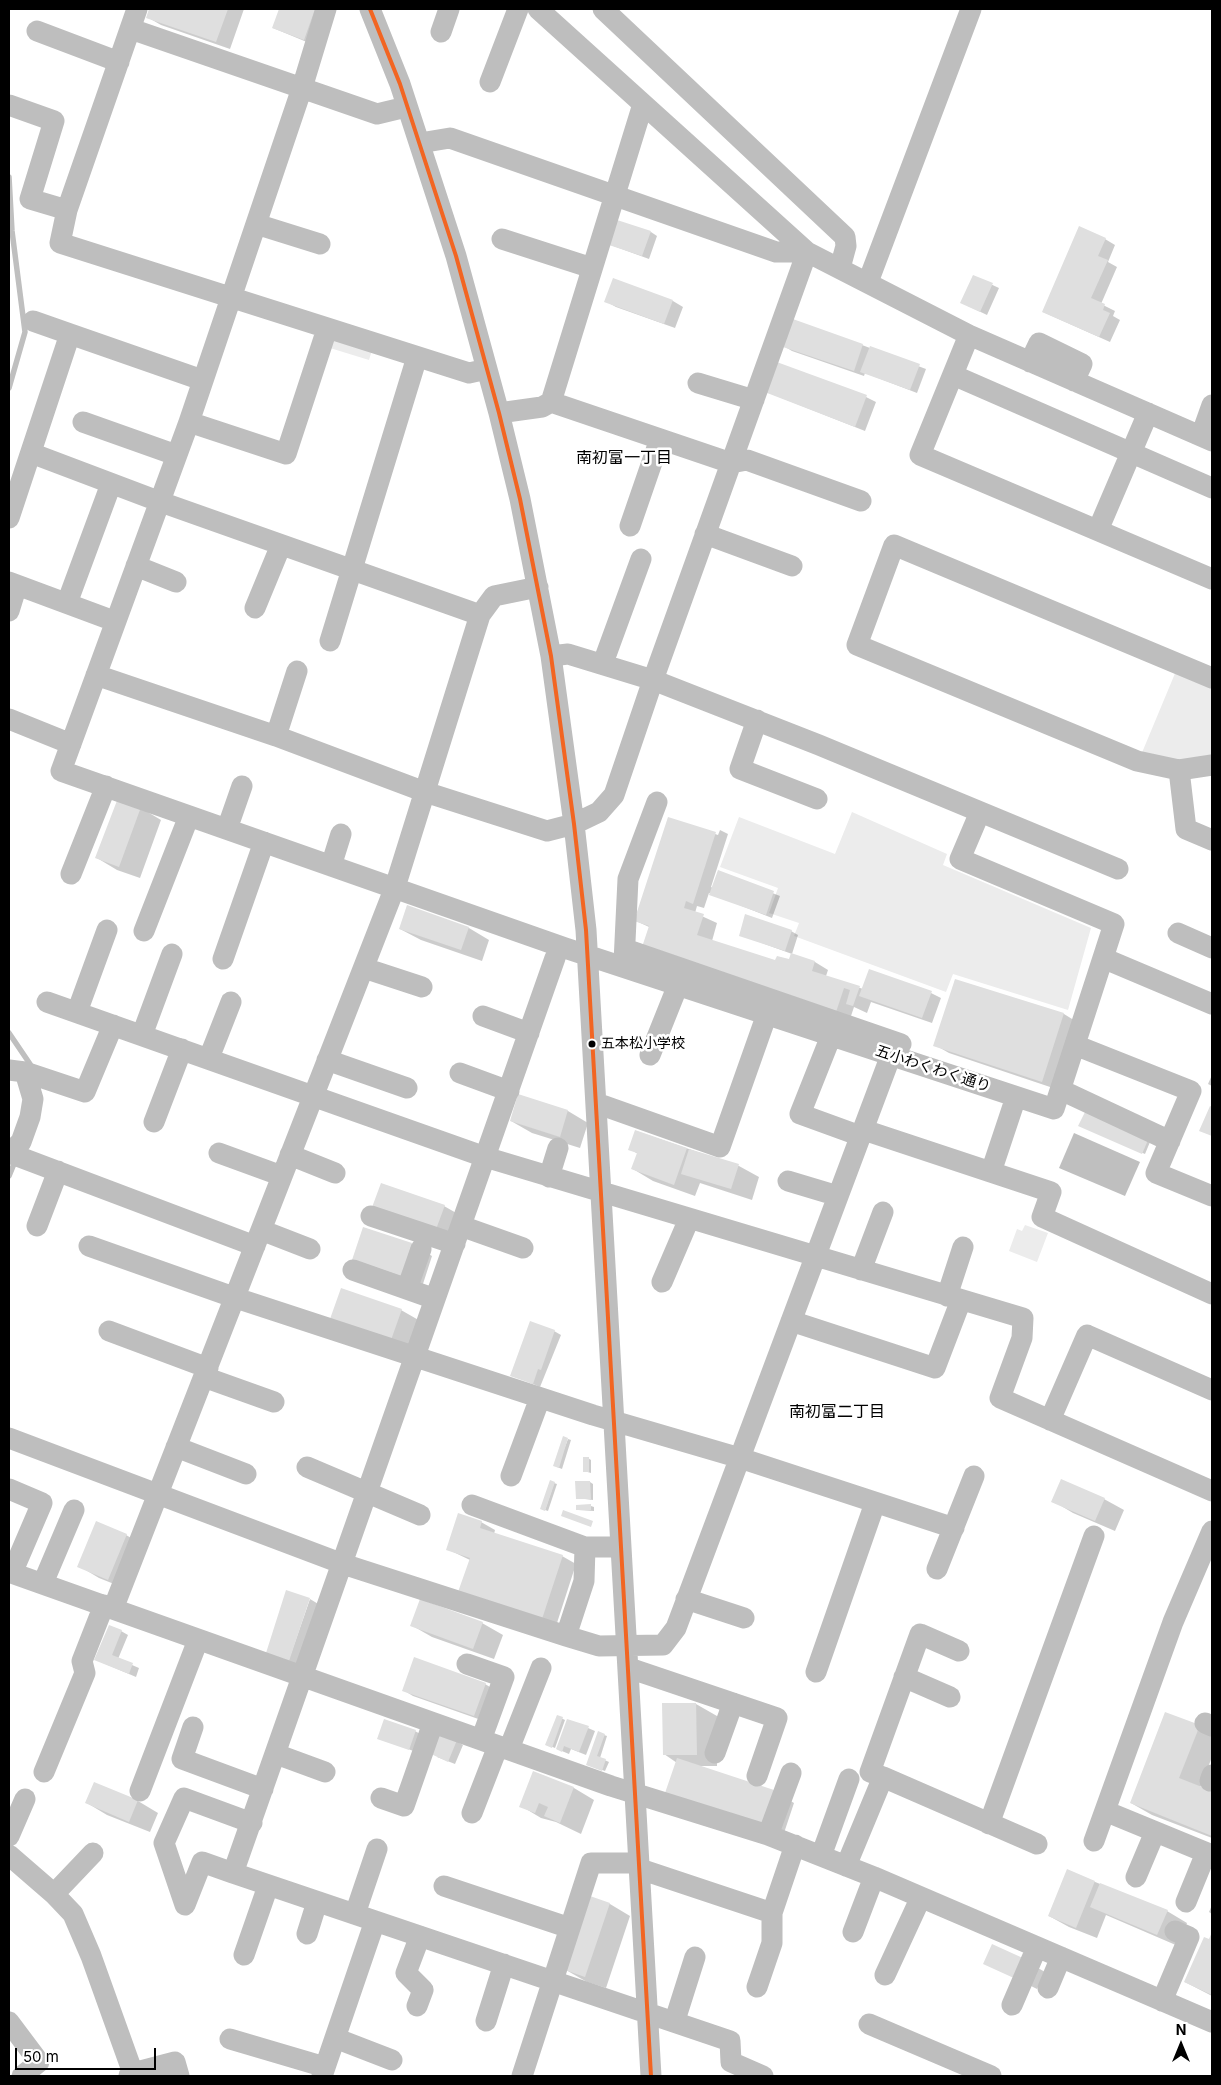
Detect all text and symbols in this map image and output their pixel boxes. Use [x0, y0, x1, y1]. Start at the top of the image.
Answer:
district label: 南初富一丁目 [576, 448, 672, 468]
place label: 五本松小学校 [601, 1036, 685, 1052]
marker: 五本松小学校 [587, 1039, 597, 1049]
street label: 五小わくわく通り [873, 1042, 993, 1096]
district label: 南初富二丁目 [789, 1402, 885, 1422]
north arrow [1156, 2020, 1206, 2070]
text: N [1176, 2021, 1186, 2038]
scale bar [18, 2038, 159, 2070]
text: 50 m [23, 2047, 59, 2066]

